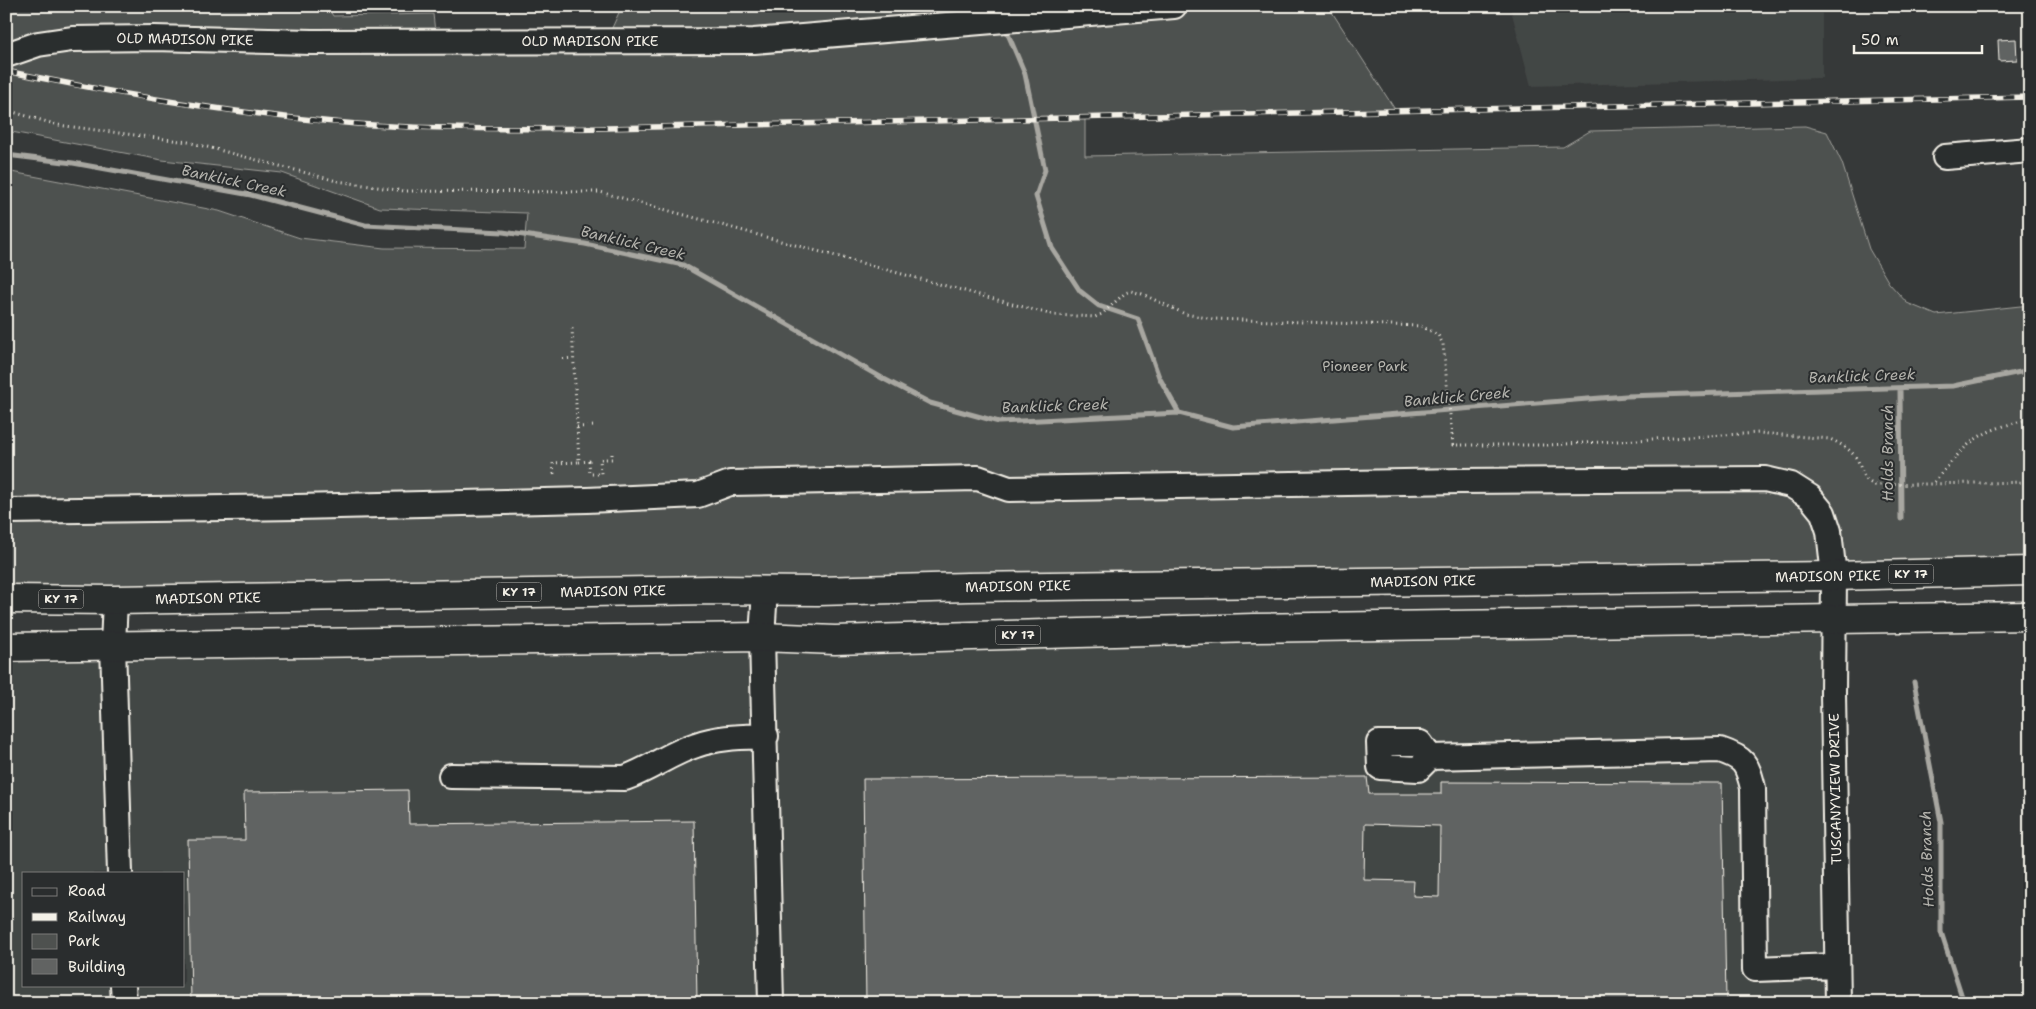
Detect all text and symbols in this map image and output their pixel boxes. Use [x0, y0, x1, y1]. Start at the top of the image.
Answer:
scale bar [1854, 22, 1981, 54]
street label: OLD MADISON PIKE [116, 29, 254, 49]
text: 50 m [1861, 30, 1899, 50]
street label: OLD MADISON PIKE [521, 32, 659, 50]
water label: Banklick Creek [180, 160, 289, 202]
water label: Banklick Creek [579, 221, 688, 265]
park label: Pioneer Park [1322, 357, 1408, 375]
water label: Banklick Creek [1808, 364, 1916, 388]
water label: Banklick Creek [1403, 382, 1511, 412]
water label: Banklick Creek [1001, 394, 1109, 418]
water label: Holds Branch [1878, 405, 1898, 501]
road number: KY 17 [1888, 564, 1934, 584]
street label: MADISON PIKE [1775, 566, 1881, 586]
street label: MADISON PIKE [1370, 571, 1476, 591]
street label: MADISON PIKE [965, 576, 1071, 596]
street label: MADISON PIKE [560, 581, 666, 601]
road number: KY 17 [496, 582, 542, 602]
street label: MADISON PIKE [155, 588, 261, 608]
road number: KY 17 [38, 590, 84, 608]
road number: KY 17 [996, 626, 1040, 644]
street label: TUSCANYVIEW DRIVE [1825, 713, 1845, 865]
water label: Holds Branch [1915, 810, 1939, 908]
legend [22, 872, 185, 986]
text: Road [68, 881, 106, 901]
text: Railway [68, 907, 126, 927]
text: Park [68, 931, 100, 951]
text: Building [68, 957, 125, 977]

